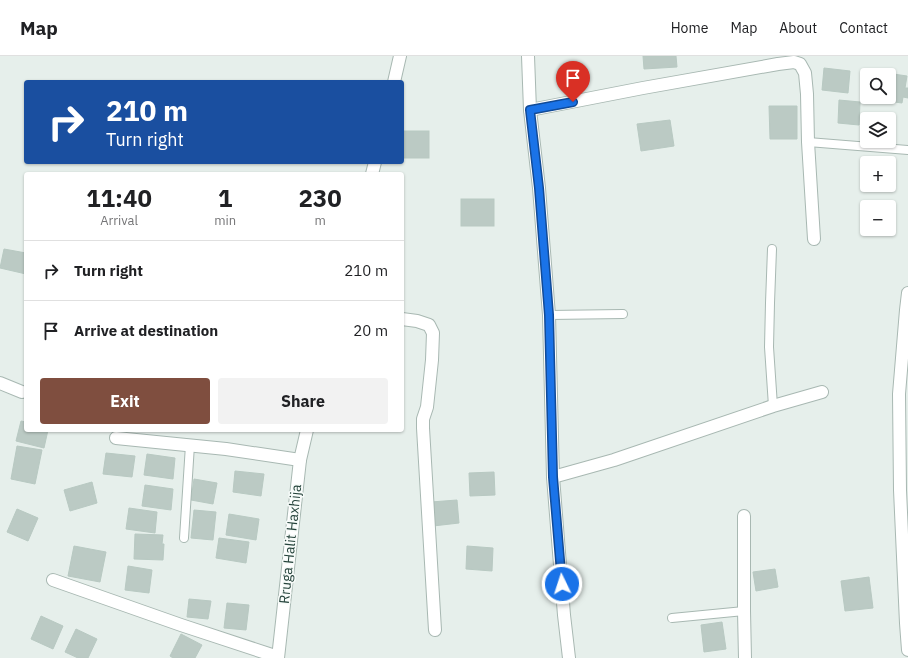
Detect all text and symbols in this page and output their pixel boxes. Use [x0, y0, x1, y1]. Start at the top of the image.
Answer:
text: Map [20, 16, 58, 40]
text: Home [671, 19, 708, 37]
text: Map [730, 19, 757, 37]
text: About [779, 19, 817, 37]
text: Contact [839, 19, 888, 37]
pin [556, 61, 590, 102]
icon: arrive [562, 67, 584, 89]
map controls [860, 68, 896, 236]
button: search [860, 68, 896, 104]
text: 210 m [106, 92, 188, 129]
icon: right [40, 96, 92, 148]
button: layers [860, 112, 896, 148]
text: Turn right [106, 128, 184, 151]
button: + [860, 156, 896, 192]
text: 11:40 [86, 182, 152, 214]
text: 1 [218, 182, 232, 214]
text: 230 [298, 182, 342, 214]
button: − [860, 200, 896, 236]
text: Arrival [100, 212, 138, 229]
text: min [214, 212, 236, 229]
text: m [314, 212, 326, 229]
icon: right [40, 260, 62, 282]
text: Turn right [74, 261, 143, 280]
text: 210 m [344, 261, 388, 280]
icon: arrive [40, 320, 62, 342]
text: Arrive at destination [74, 321, 218, 340]
text: 20 m [353, 321, 388, 340]
button: Exit [40, 378, 210, 424]
button: Share [218, 378, 388, 424]
street label: Rruga Halit Haxhija [275, 483, 305, 605]
position arrow [541, 563, 583, 605]

